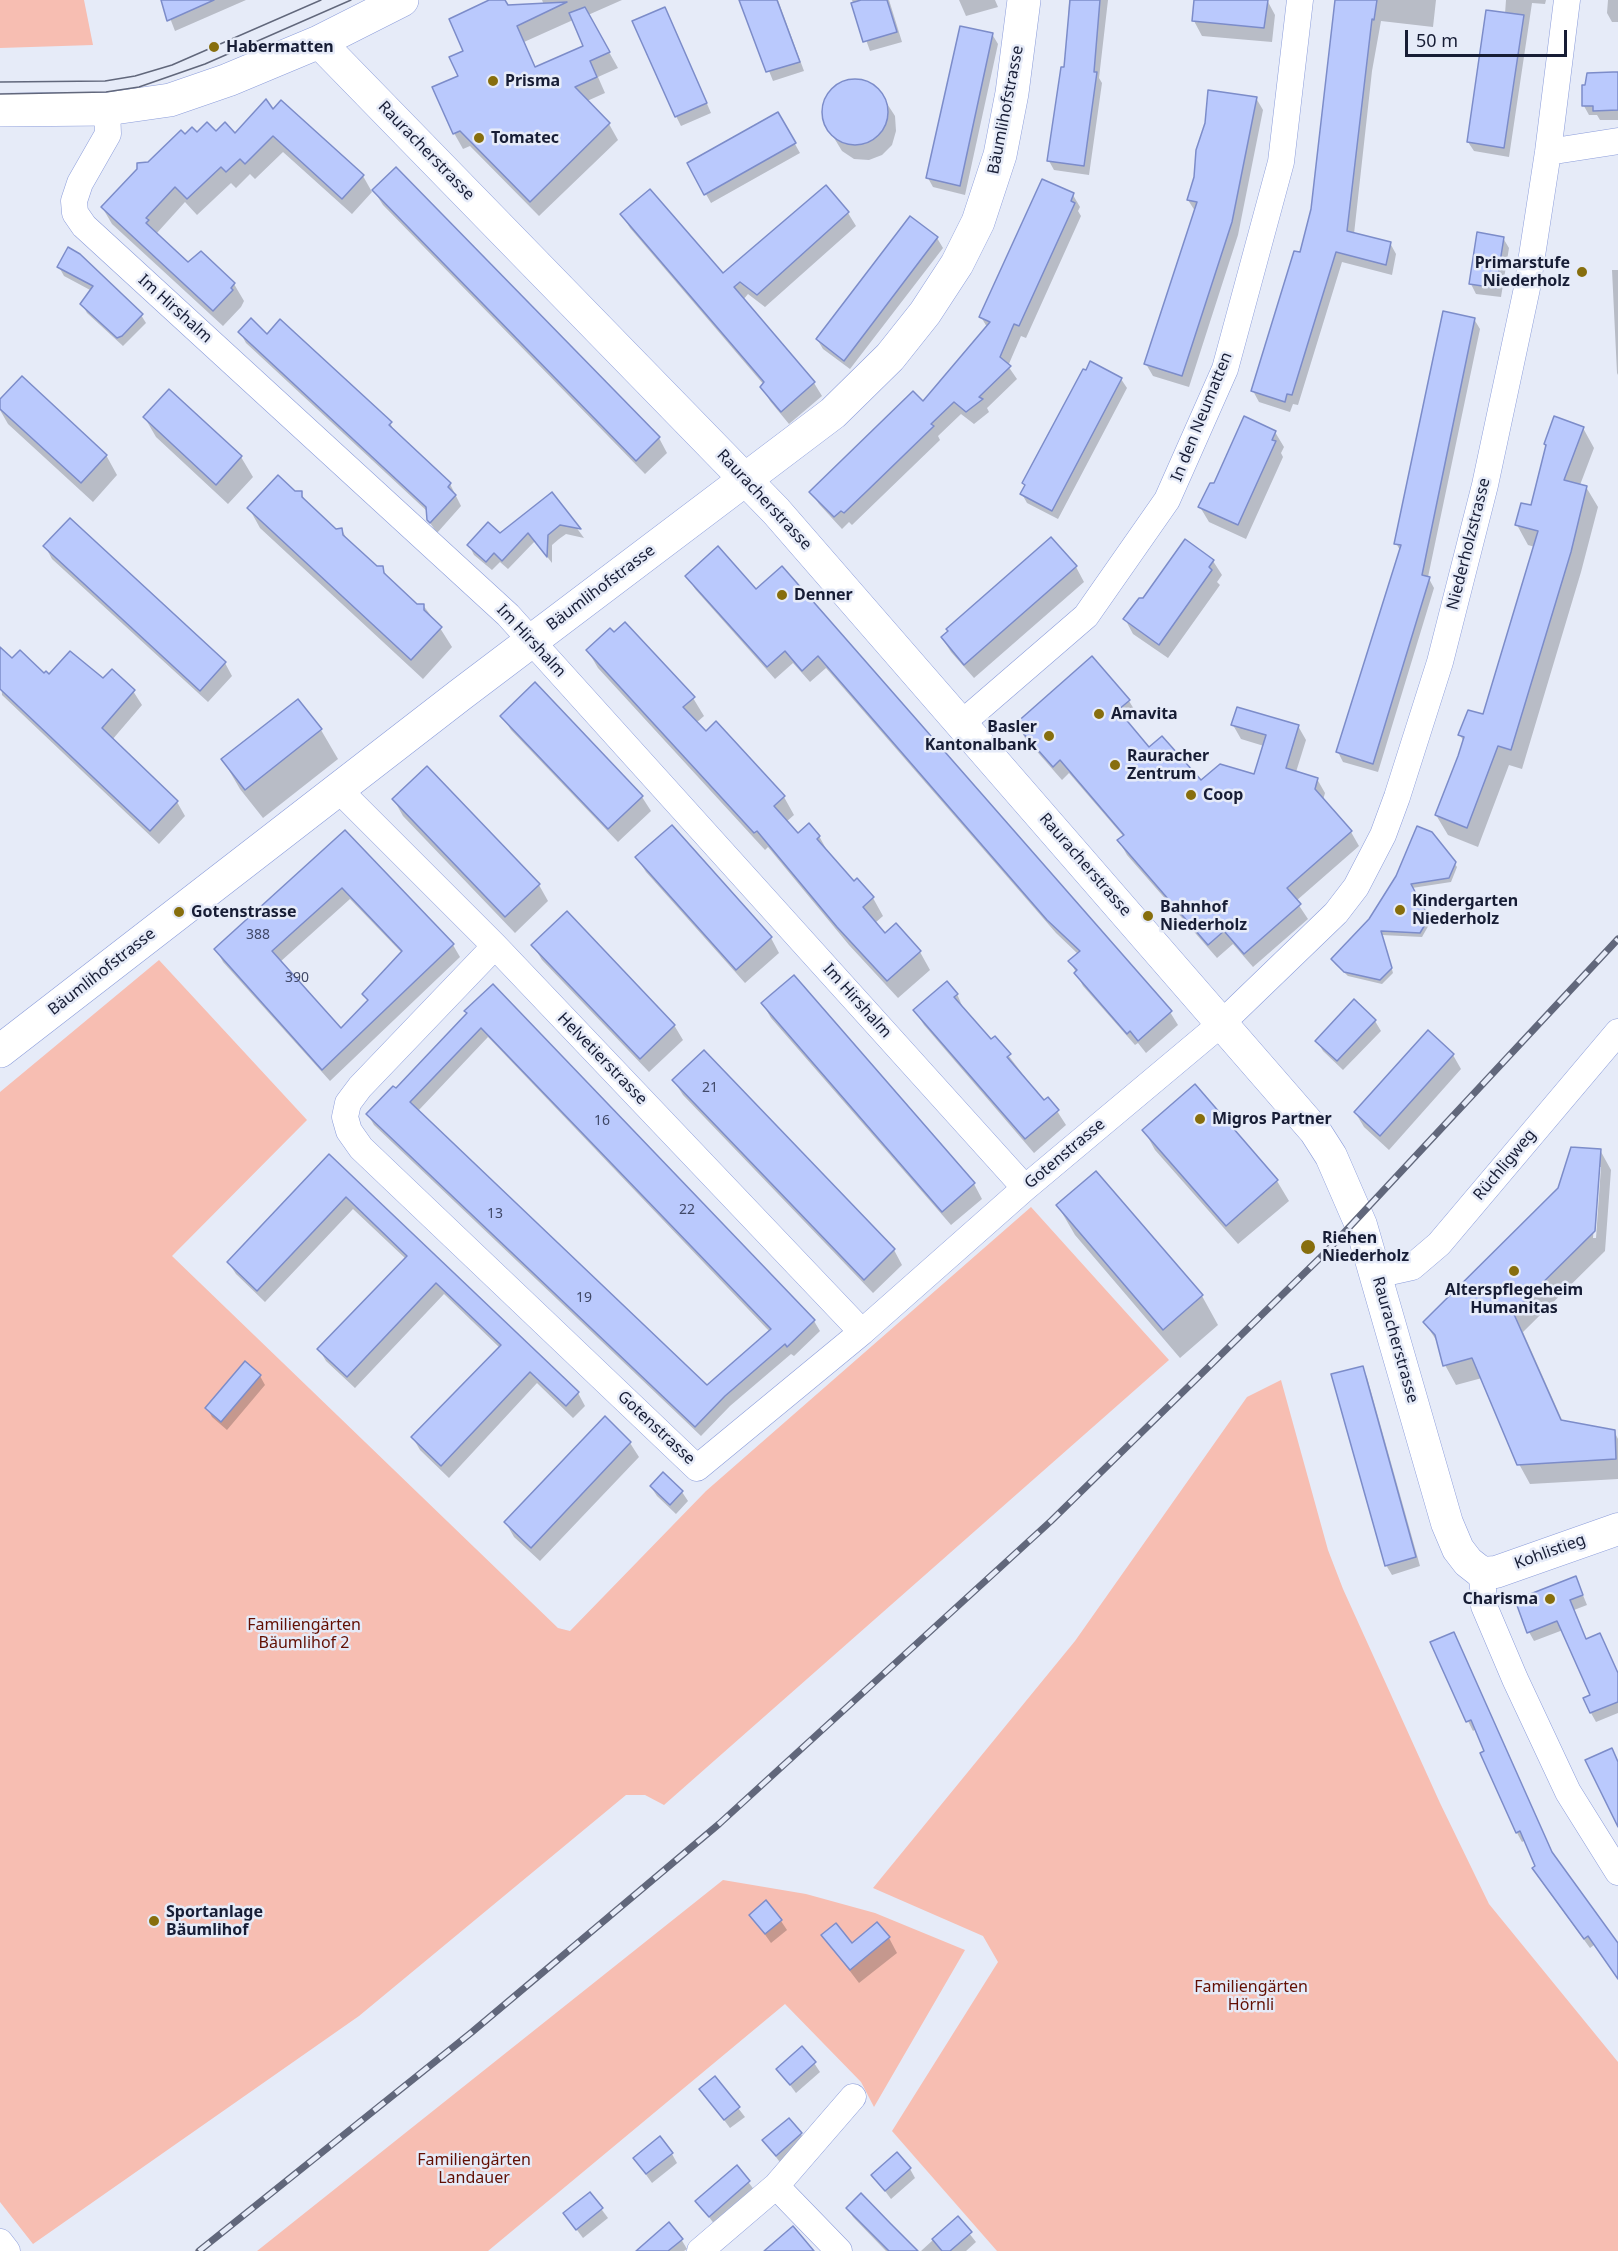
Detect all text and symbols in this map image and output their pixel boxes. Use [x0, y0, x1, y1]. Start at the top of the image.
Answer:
scale bar [1408, 18, 1570, 56]
text: 50 m [1416, 28, 1458, 52]
place label: Habermatten [226, 37, 334, 57]
marker: Habermatten [207, 40, 221, 54]
street label: Bäumlihofstrasse [984, 44, 1028, 176]
place label: Prisma [505, 71, 560, 91]
marker: Prisma [486, 74, 500, 88]
street label: Rauracherstrasse [374, 97, 478, 205]
place label: Tomatec [491, 128, 559, 148]
marker: Tomatec [472, 131, 486, 145]
place label: Primarstufe Niederholz [1475, 253, 1570, 291]
marker: Primarstufe Niederholz [1575, 265, 1589, 279]
street label: Im Hirshalm [134, 271, 216, 347]
street label: In den Neumatten [1167, 349, 1237, 485]
street label: Rauracherstrasse [713, 446, 815, 554]
street label: Niederholzstrasse [1443, 476, 1495, 612]
street label: Bäumlihofstrasse [543, 541, 659, 635]
place label: Denner [794, 585, 853, 605]
marker: Denner [775, 588, 789, 602]
street label: Im Hirshalm [492, 601, 570, 681]
place label: Amavita [1111, 704, 1178, 724]
marker: Amavita [1092, 707, 1106, 721]
place label: Basler Kantonalbank [925, 717, 1037, 755]
marker: Basler Kantonalbank [1042, 729, 1056, 743]
place label: Rauracher Zentrum [1127, 746, 1209, 784]
marker: Rauracher Zentrum [1108, 758, 1122, 772]
place label: Coop [1203, 785, 1243, 805]
marker: Coop [1184, 788, 1198, 802]
street label: Rauracherstrasse [1035, 810, 1135, 920]
place label: Kindergarten Niederholz [1412, 891, 1518, 929]
place label: Bahnhof Niederholz [1160, 897, 1247, 935]
place label: Gotenstrasse [191, 902, 296, 922]
marker: Kindergarten Niederholz [1393, 903, 1407, 917]
marker: Gotenstrasse [172, 905, 186, 919]
marker: Bahnhof Niederholz [1141, 909, 1155, 923]
street label: Bäumlihofstrasse [45, 924, 159, 1020]
house number: 388 [246, 927, 270, 943]
street label: Im Hirshalm [819, 960, 895, 1042]
house number: 390 [285, 970, 309, 986]
street label: Helvetierstrasse [553, 1009, 651, 1109]
house number: 21 [702, 1080, 718, 1096]
place label: Migros Partner [1212, 1109, 1332, 1129]
marker: Migros Partner [1193, 1112, 1207, 1126]
house number: 16 [594, 1113, 610, 1129]
street label: Gotenstrasse [1021, 1115, 1109, 1193]
street label: Rüchligweg [1470, 1126, 1540, 1204]
house number: 22 [679, 1202, 695, 1218]
house number: 13 [487, 1206, 503, 1222]
place label: Riehen Niederholz [1322, 1228, 1409, 1266]
marker: Riehen Niederholz [1299, 1238, 1317, 1256]
marker: Alterspflegeheim Humanitas [1507, 1264, 1521, 1278]
street label: Rauracherstrasse [1368, 1275, 1422, 1405]
place label: Alterspflegeheim Humanitas [1445, 1280, 1583, 1318]
house number: 19 [576, 1290, 592, 1306]
street label: Gotenstrasse [613, 1387, 699, 1469]
street label: Kohlistieg [1512, 1530, 1588, 1574]
place label: Charisma [1463, 1589, 1538, 1609]
marker: Charisma [1543, 1592, 1557, 1606]
park label: Familiengärten Bäumlihof 2 [247, 1615, 361, 1653]
place label: Sportanlage Bäumlihof [166, 1902, 263, 1940]
marker: Sportanlage Bäumlihof [147, 1914, 161, 1928]
park label: Familiengärten Hörnli [1194, 1977, 1308, 2015]
park label: Familiengärten Landauer [417, 2150, 531, 2188]

